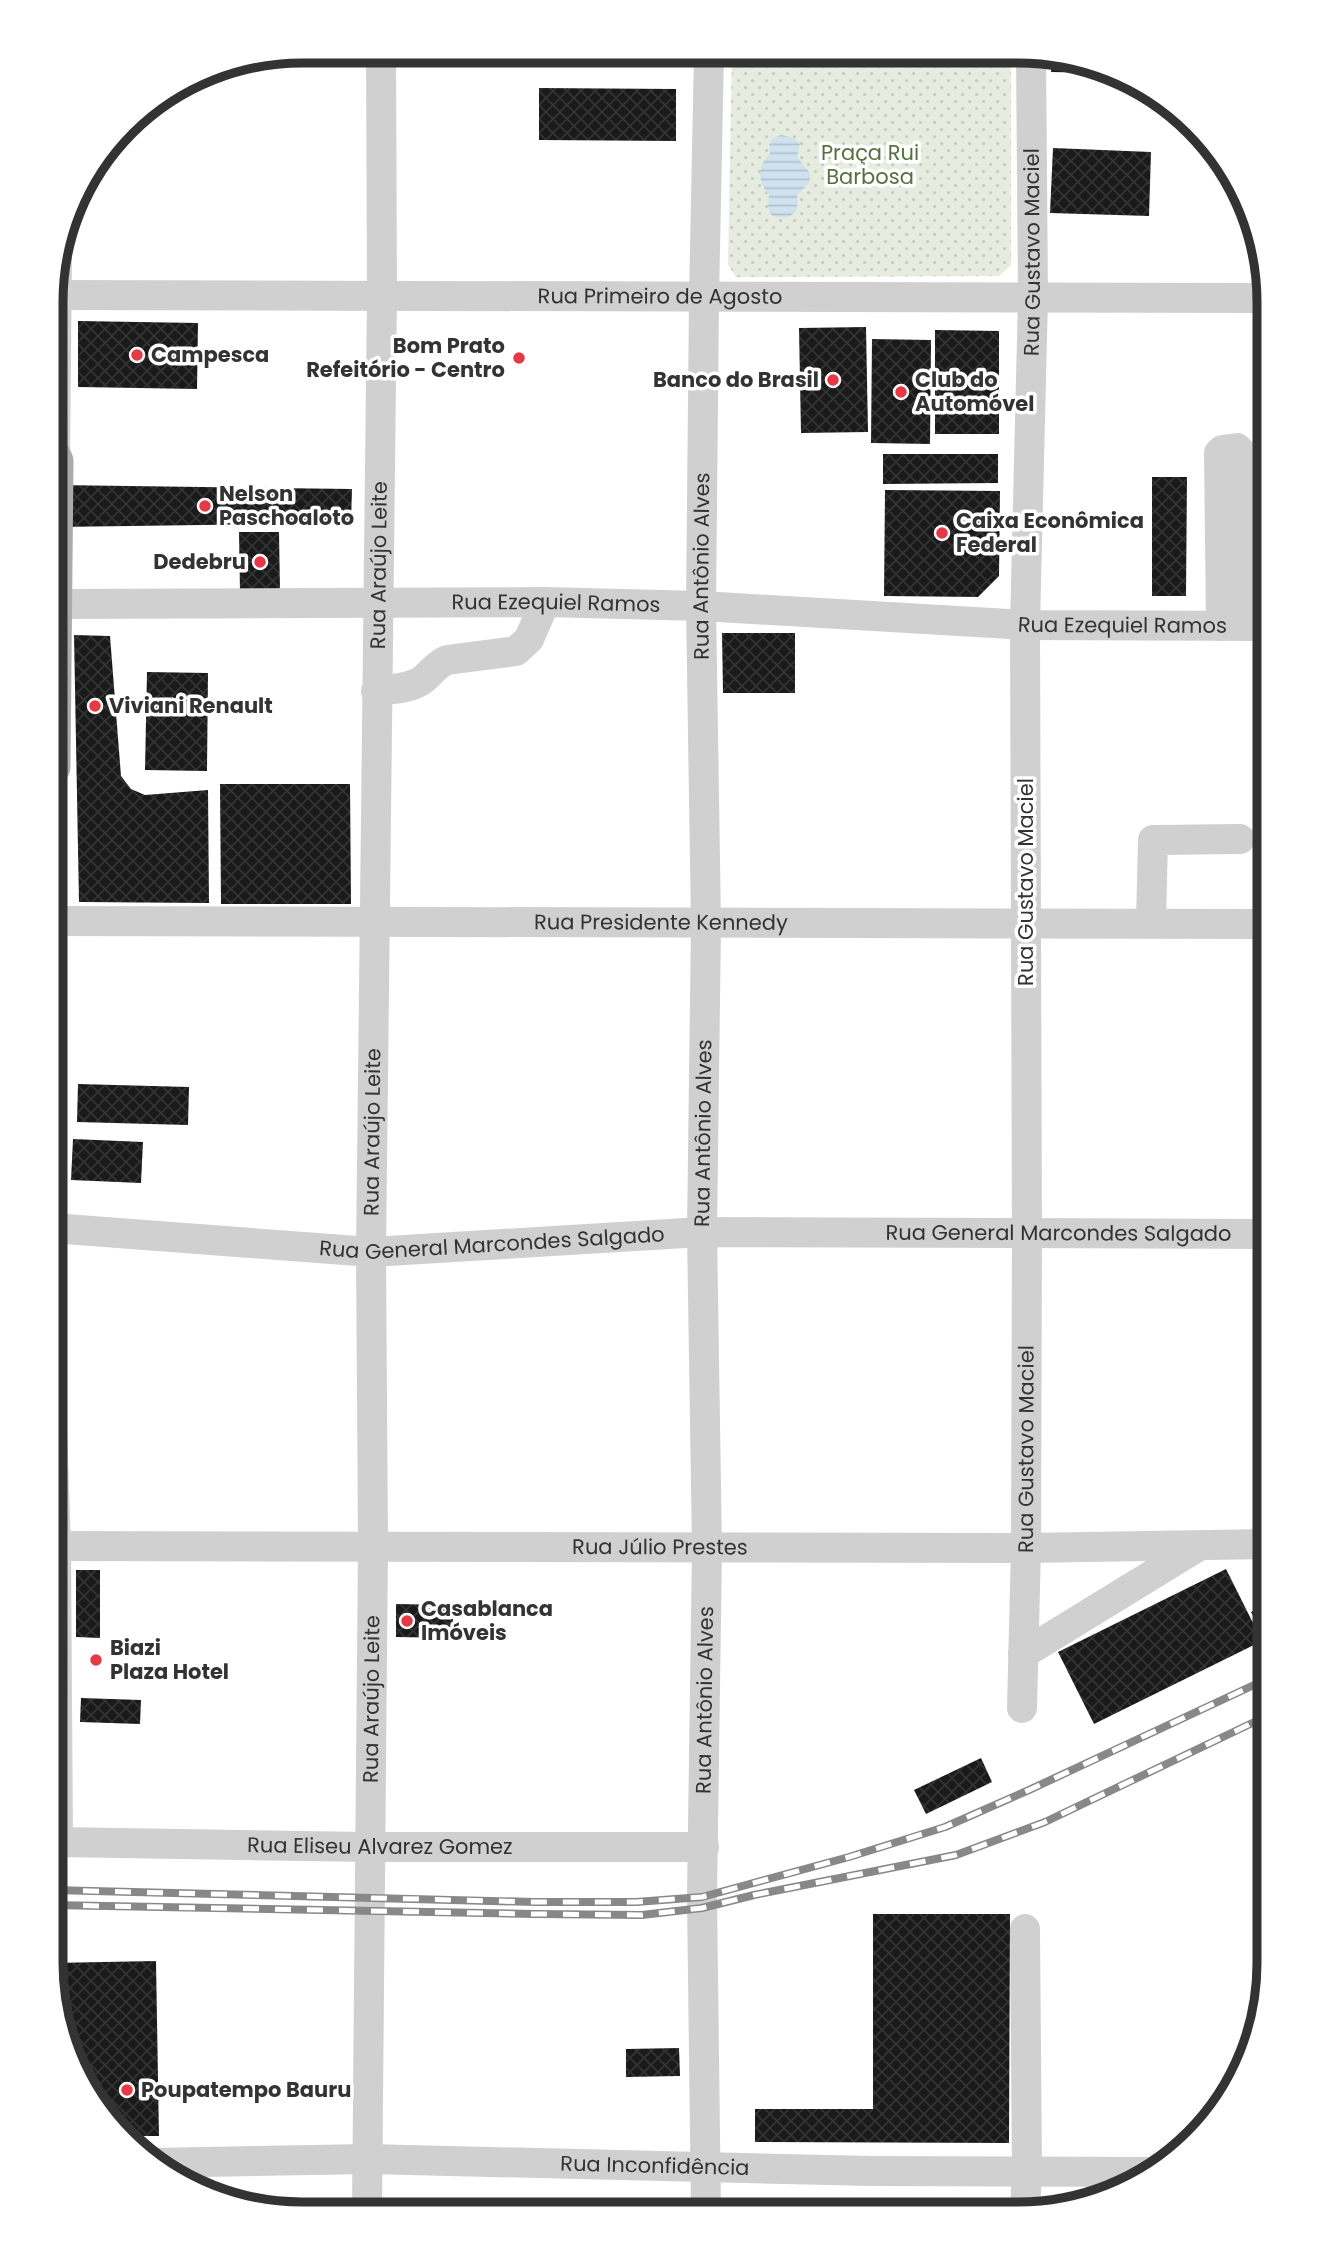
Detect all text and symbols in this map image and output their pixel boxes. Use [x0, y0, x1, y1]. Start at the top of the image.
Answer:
park label: Praça Rui Barbosa [821, 138, 919, 191]
street label: Rua Gustavo Maciel [1017, 148, 1047, 356]
street label: Rua Primeiro de Agosto [538, 281, 782, 311]
place label: Bom Prato Refeitório - Centro [306, 331, 505, 384]
place label: Campesca [151, 340, 269, 369]
marker: Campesca [129, 347, 145, 363]
marker: Bom Prato Refeitório - Centro [511, 350, 527, 366]
place label: Banco do Brasil [653, 365, 819, 394]
place label: Club do Automóvel [915, 365, 1034, 418]
marker: Banco do Brasil [825, 372, 841, 388]
marker: Club do Automóvel [893, 384, 909, 400]
street label: Rua Antônio Alves [686, 472, 716, 660]
place label: Nelson Paschoaloto [219, 479, 354, 532]
street label: Rua Araújo Leite [363, 481, 394, 649]
marker: Nelson Paschoaloto [197, 498, 213, 514]
place label: Caixa Econômica Federal [956, 506, 1144, 559]
marker: Caixa Econômica Federal [934, 525, 950, 541]
place label: Dedebru [153, 547, 246, 576]
marker: Dedebru [252, 554, 268, 570]
street label: Rua Ezequiel Ramos [451, 587, 661, 619]
street label: Rua Ezequiel Ramos [1017, 610, 1227, 640]
place label: Viviani Renault [109, 691, 273, 720]
marker: Viviani Renault [87, 698, 103, 714]
street label: Rua Gustavo Maciel [1011, 778, 1040, 986]
street label: Rua Presidente Kennedy [534, 907, 788, 937]
street label: Rua Antônio Alves [687, 1039, 719, 1227]
street label: Rua Araújo Leite [356, 1048, 387, 1216]
street label: Rua General Marcondes Salgado [885, 1218, 1232, 1248]
street label: Rua General Marcondes Salgado [318, 1219, 665, 1266]
street label: Rua Gustavo Maciel [1011, 1345, 1041, 1553]
street label: Rua Júlio Prestes [572, 1532, 748, 1561]
place label: Casablanca Imóveis [421, 1594, 553, 1647]
street label: Rua Antônio Alves [688, 1606, 720, 1794]
marker: Casablanca Imóveis [399, 1613, 415, 1629]
street label: Rua Araújo Leite [356, 1615, 386, 1783]
place label: Biazi Plaza Hotel [110, 1633, 229, 1686]
marker: Biazi Plaza Hotel [88, 1652, 104, 1668]
street label: Rua Eliseu Alvarez Gomez [247, 1830, 513, 1861]
place label: Poupatempo Bauru [141, 2075, 351, 2104]
marker: Poupatempo Bauru [119, 2082, 135, 2098]
street label: Rua Inconfidência [560, 2149, 750, 2182]

